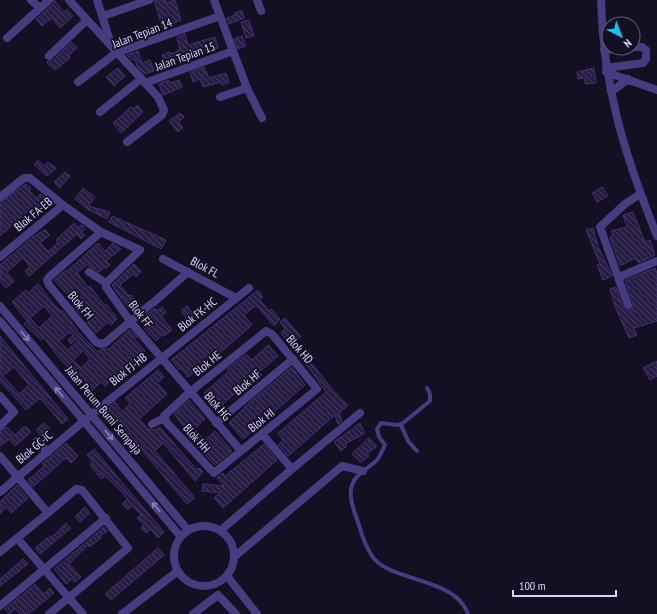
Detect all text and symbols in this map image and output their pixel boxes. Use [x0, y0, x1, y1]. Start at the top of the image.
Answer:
street label: Jalan Tepian 14 [109, 14, 175, 52]
north arrow [601, 16, 641, 56]
text: N [621, 36, 635, 51]
street label: Jalan Tepian 15 [152, 38, 217, 74]
street label: Blok FA-EB [11, 194, 55, 234]
street label: Blok FL [188, 253, 222, 281]
street label: Blok FH [65, 288, 97, 322]
street label: Blok FK-HC [174, 293, 220, 334]
street label: Blok FF [126, 297, 156, 331]
one-way arrow [21, 330, 30, 341]
street label: Blok HD [283, 332, 317, 366]
street label: Blok HE [190, 347, 224, 379]
street label: Blok FJ-HB [106, 349, 150, 389]
street label: Jalan Perum Bumi Sempaja [62, 362, 146, 458]
street label: Blok HF [230, 366, 264, 398]
one-way arrow [55, 386, 64, 397]
street label: Blok HG [202, 389, 235, 423]
street label: Blok HI [245, 405, 277, 435]
street label: Blok HH [180, 421, 214, 455]
street label: Blok GC-iC [13, 427, 56, 467]
one-way arrow [105, 430, 114, 440]
one-way arrow [151, 501, 160, 512]
scale bar [513, 572, 616, 598]
text: 100 m [519, 578, 546, 593]

